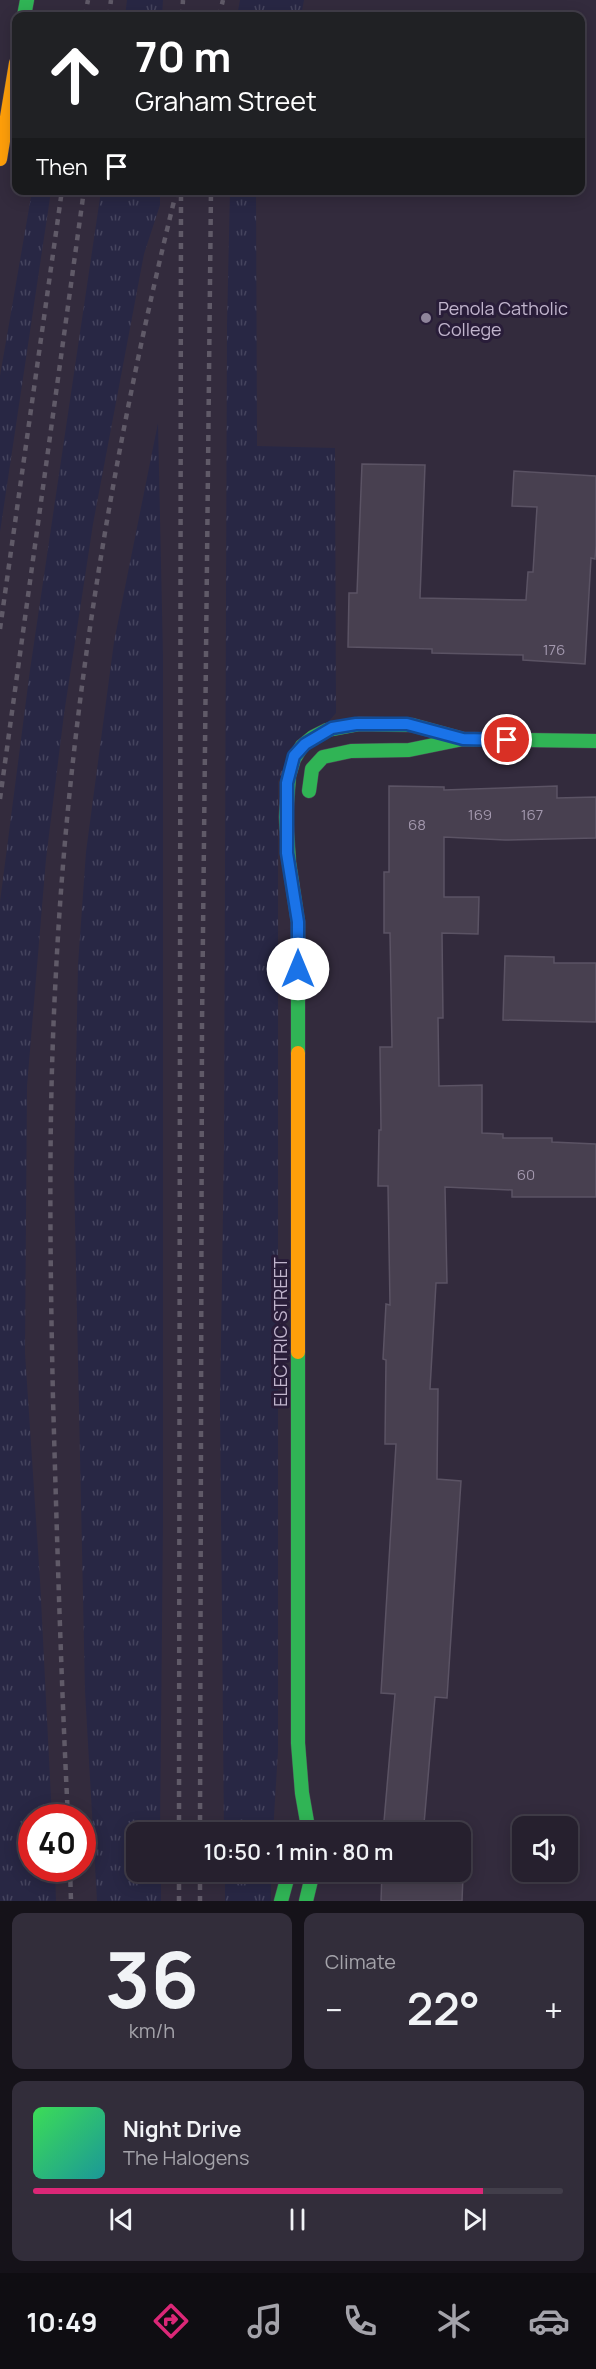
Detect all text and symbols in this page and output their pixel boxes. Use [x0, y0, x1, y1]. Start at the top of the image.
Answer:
text: 70 m [135, 27, 231, 85]
icon: ahead [36, 36, 114, 114]
text: Graham Street [135, 82, 317, 119]
icon: arrive [100, 150, 133, 183]
text: Then [36, 152, 88, 182]
place label: Penola Catholic College [438, 296, 568, 341]
marker: Penola Catholic College [419, 311, 433, 325]
house number: 176 [543, 639, 565, 660]
pin [481, 714, 532, 765]
icon: arrive [490, 723, 523, 756]
house number: 169 [468, 804, 492, 825]
house number: 167 [521, 804, 543, 825]
house number: 68 [408, 814, 426, 835]
position arrow [266, 937, 330, 1001]
house number: 60 [517, 1164, 535, 1185]
street label: ELECTRIC STREET [268, 1257, 292, 1407]
speed limit sign: 40 [18, 1804, 96, 1882]
map controls [512, 1816, 578, 1882]
button: sound [512, 1816, 578, 1882]
text: 10:50 · 1 min · 80 m [204, 1837, 393, 1867]
text: 36 [105, 1925, 199, 2031]
text: Climate [325, 1948, 396, 1975]
text: 22° [407, 1977, 480, 2039]
text: − [325, 1987, 343, 2032]
text: + [544, 1987, 563, 2032]
text: km/h [129, 2017, 175, 2044]
text: Night Drive [123, 2114, 242, 2144]
text: The Halogens [123, 2144, 249, 2171]
icon: previous [105, 2203, 138, 2236]
icon: pause [281, 2203, 314, 2236]
icon: next [458, 2203, 491, 2236]
icon: directions [150, 2300, 192, 2342]
icon: music [244, 2300, 286, 2342]
icon: phone [339, 2300, 381, 2342]
icon: climate [433, 2300, 475, 2342]
icon: car [528, 2300, 570, 2342]
text: 10:49 [26, 2303, 98, 2340]

